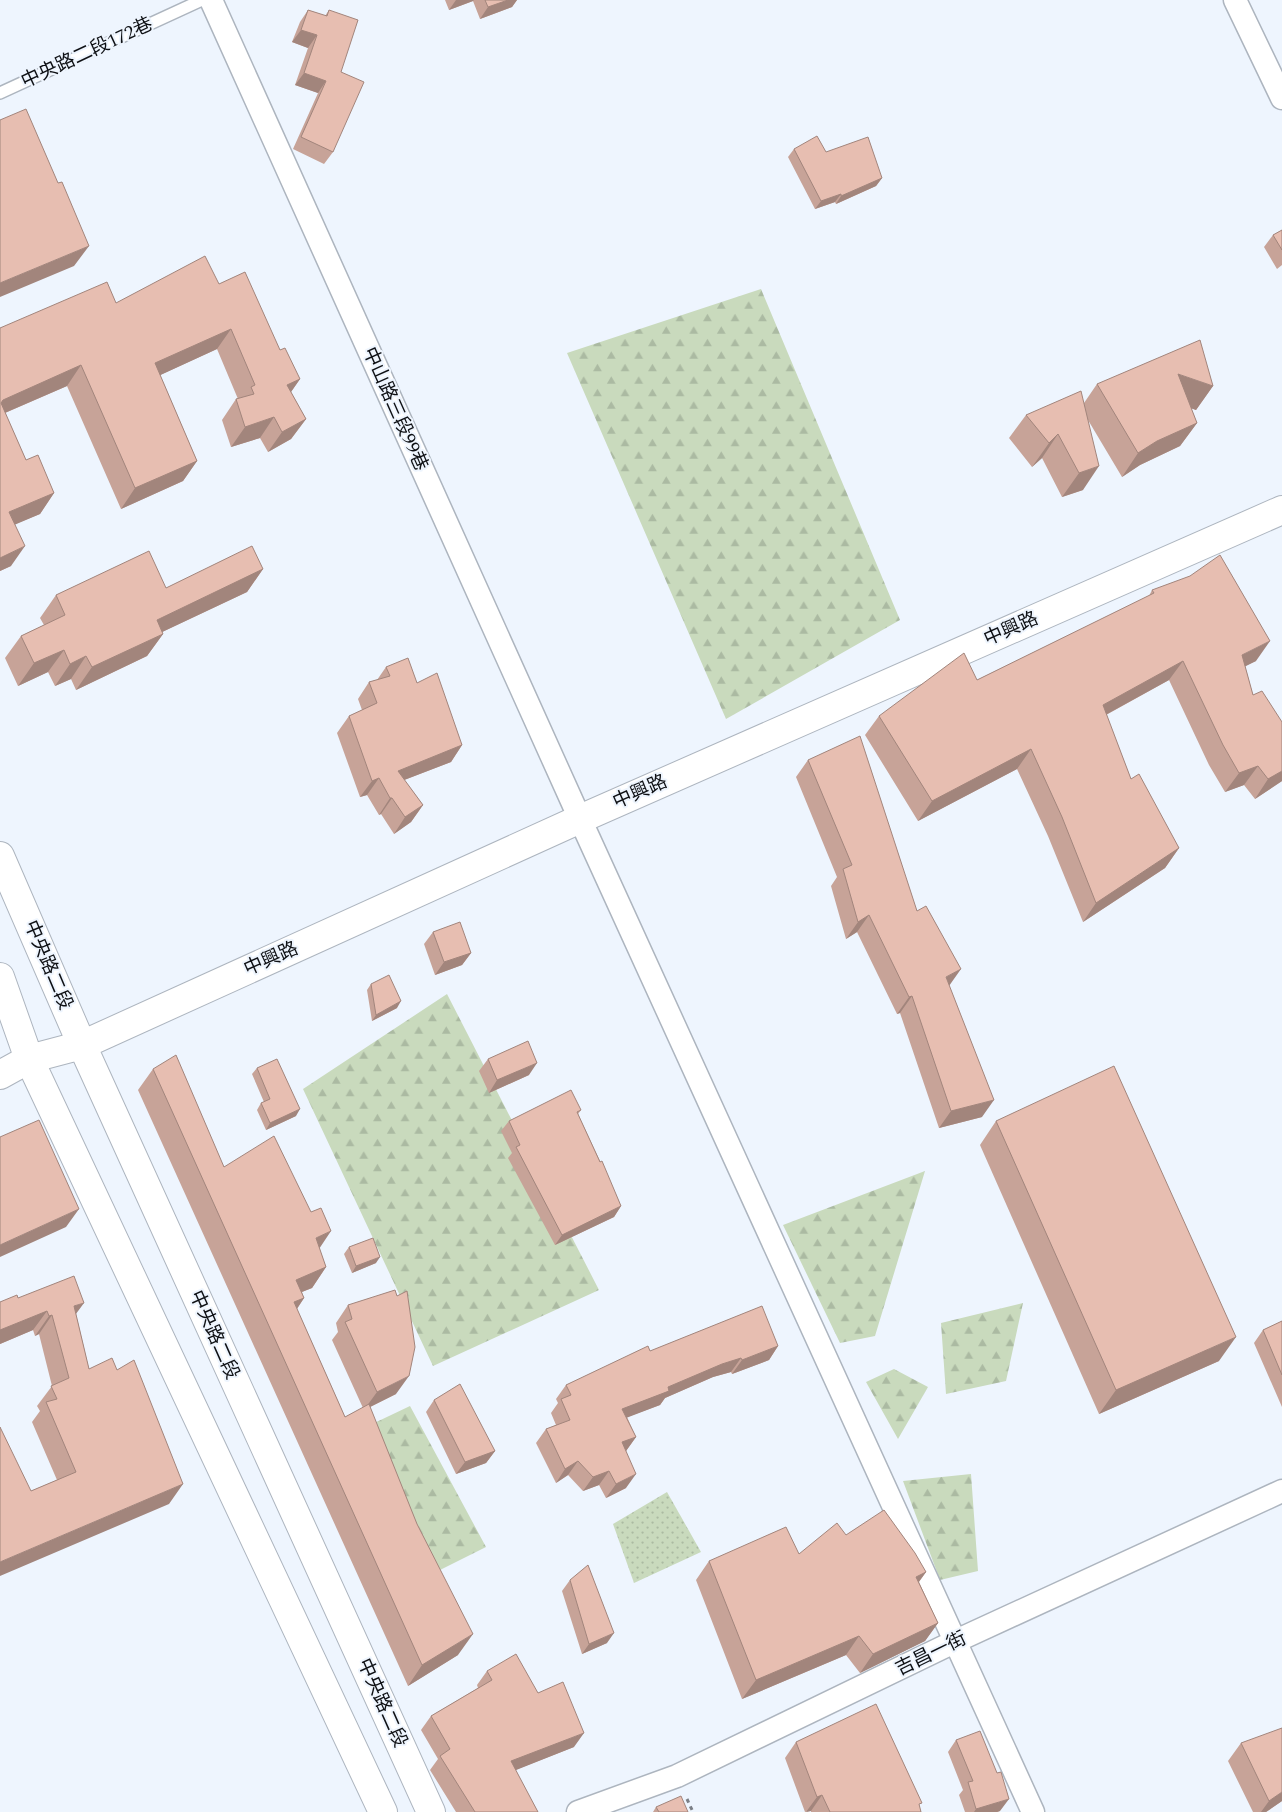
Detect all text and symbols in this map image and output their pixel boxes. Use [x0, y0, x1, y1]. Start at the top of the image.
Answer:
street label: 中央路二段172巷 [16, 10, 158, 96]
street label: 中山路三段99巷 [355, 342, 435, 476]
street label: 中興路 [979, 604, 1043, 654]
street label: 中興路 [608, 767, 672, 817]
street label: 中央路二段 [16, 916, 80, 1014]
street label: 中興路 [239, 934, 303, 984]
street label: 中央路二段 [181, 1286, 247, 1384]
street label: 吉昌一街 [890, 1624, 972, 1684]
street label: 中央路二段 [349, 1654, 415, 1752]

